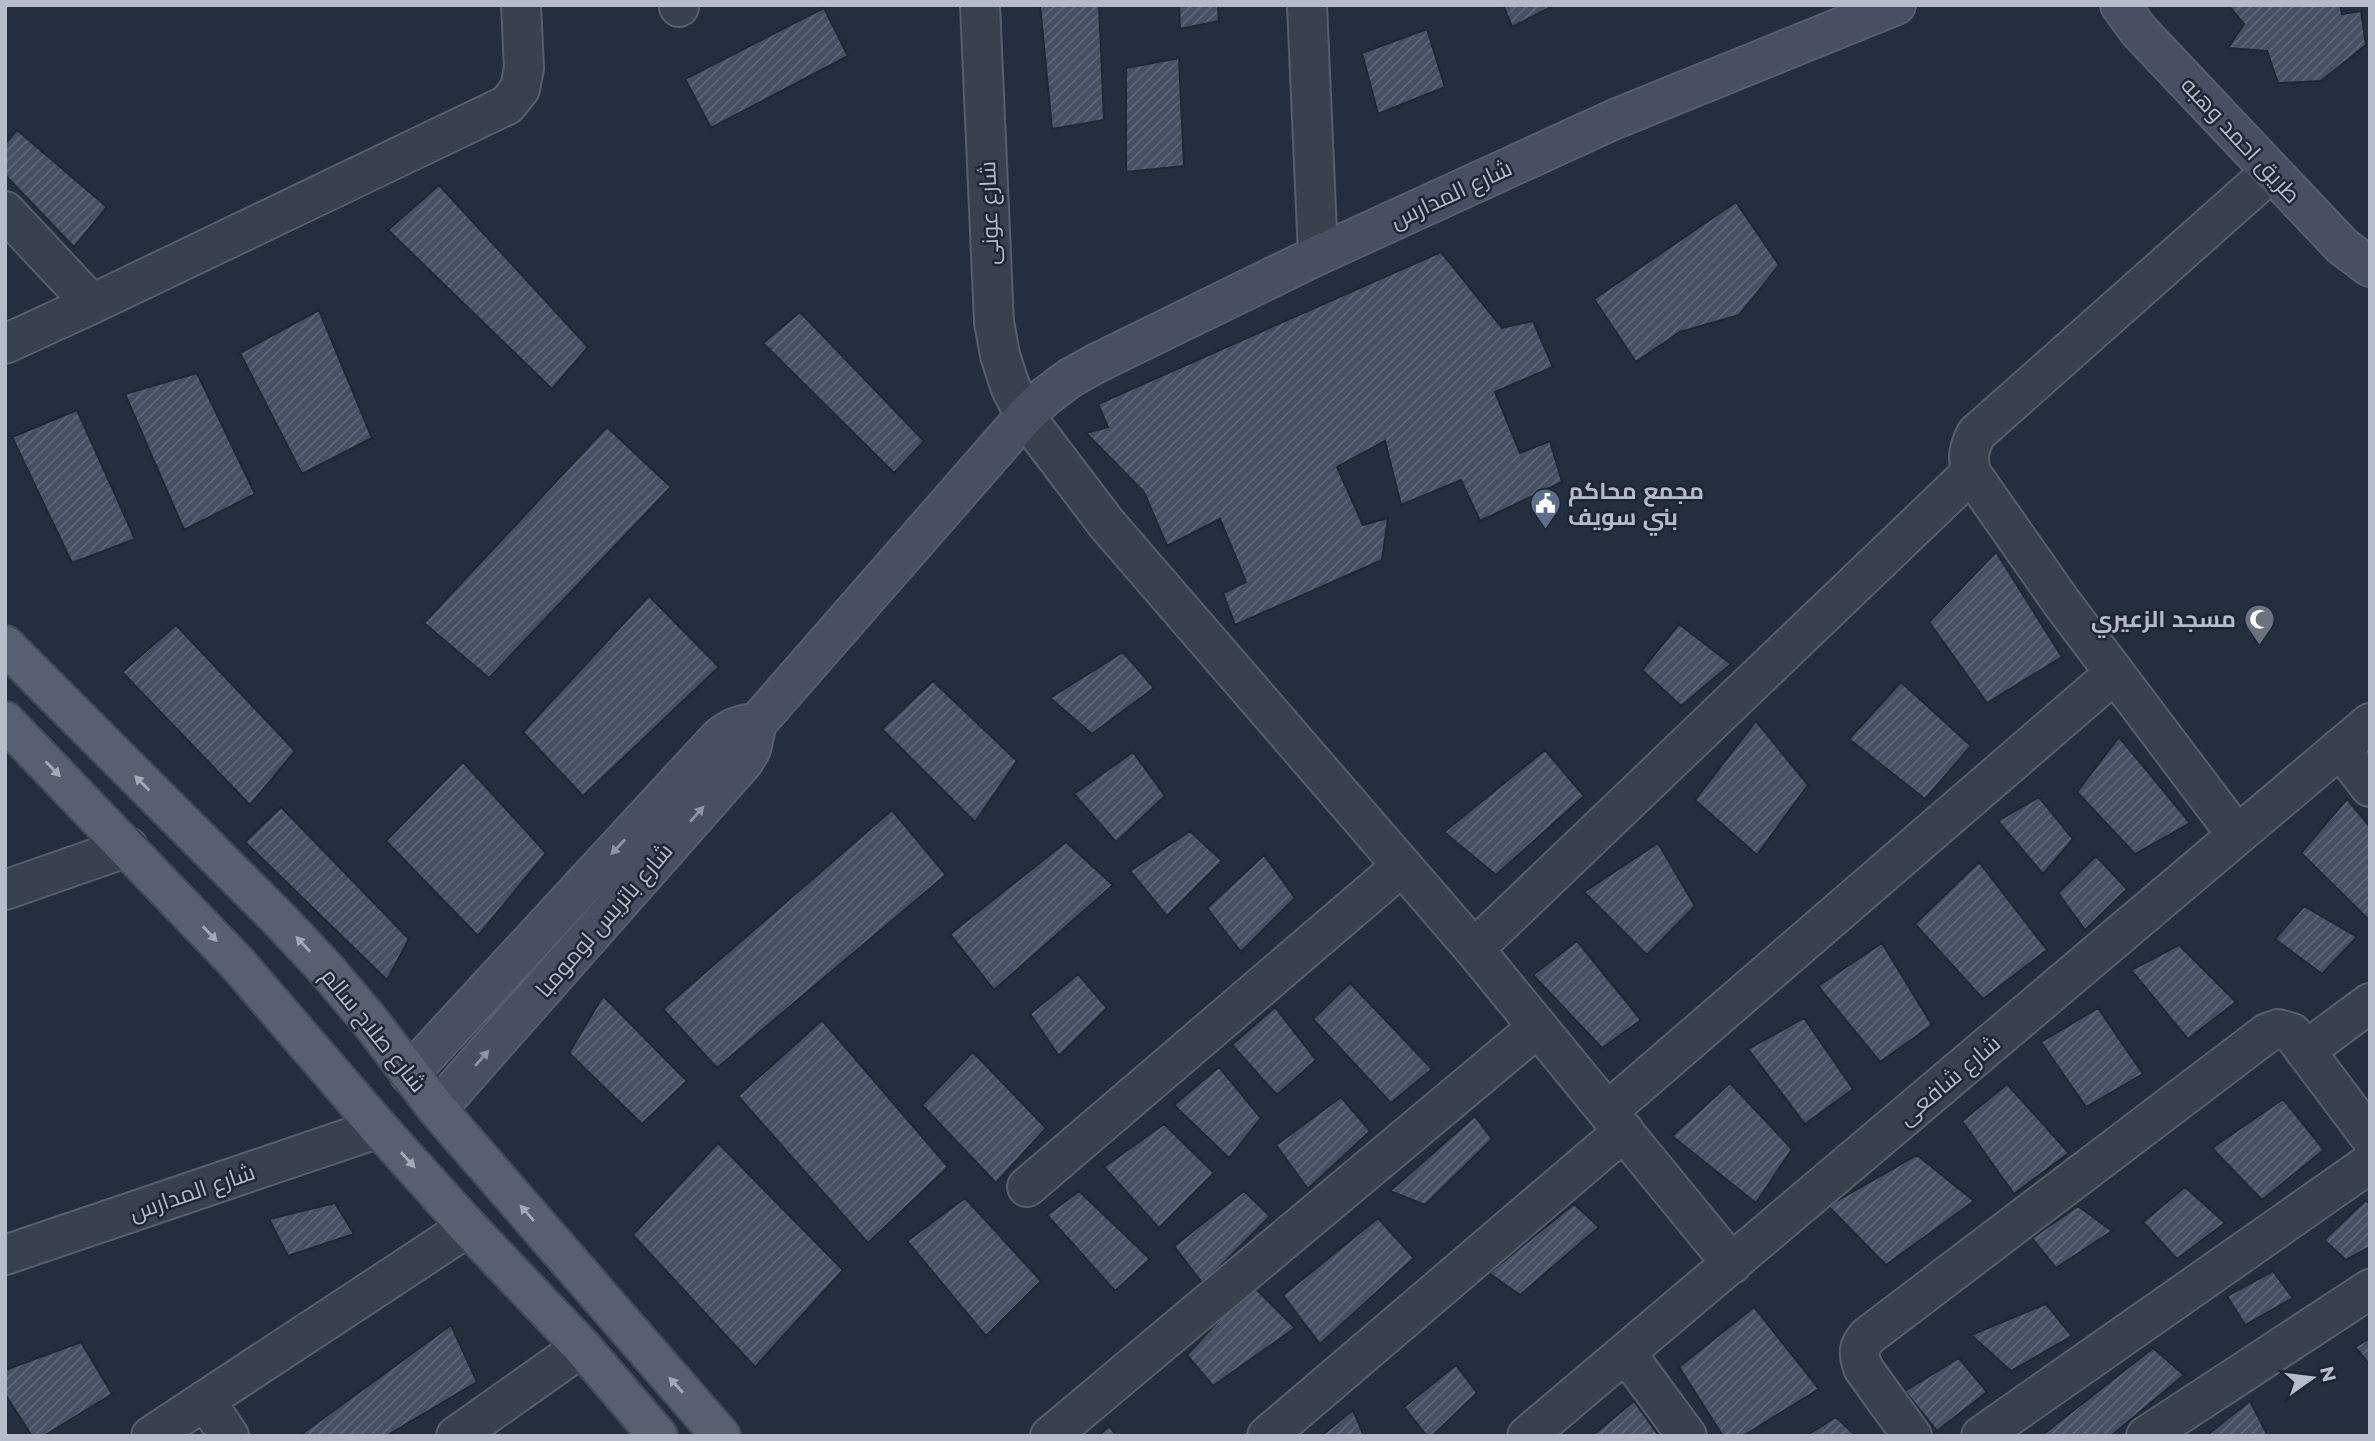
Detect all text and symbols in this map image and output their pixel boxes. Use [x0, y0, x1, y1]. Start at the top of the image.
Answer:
street label: طريق احمد وهبه [2175, 71, 2307, 209]
street label: شارع المدارس [1386, 154, 1517, 236]
street label: شارع عونى [973, 160, 1007, 265]
place label: مجمع محاكم بني سويف [1568, 477, 1704, 536]
public building icon: مجمع محاكم بني سويف [1528, 487, 1562, 531]
mosque icon: مسجد الزعيري [2242, 602, 2276, 646]
place label: مسجد الزعيري [2091, 605, 2236, 638]
one-way arrow [45, 760, 61, 777]
one-way arrow [134, 776, 151, 792]
one-way arrow [689, 805, 704, 822]
street label: شارع باتريس لومومبا [529, 837, 680, 1004]
one-way arrow [610, 838, 626, 855]
one-way arrow [202, 925, 218, 942]
one-way arrow [295, 936, 311, 953]
street label: شارع صلاح سالم [314, 962, 433, 1099]
street label: شارع شافعى [1892, 1029, 2007, 1133]
one-way arrow [474, 1049, 490, 1067]
one-way arrow [400, 1151, 416, 1168]
street label: شارع المدارس [126, 1157, 259, 1228]
one-way arrow [519, 1204, 535, 1222]
north arrow [2277, 1343, 2347, 1413]
text: N [2315, 1364, 2341, 1384]
one-way arrow [669, 1376, 684, 1393]

